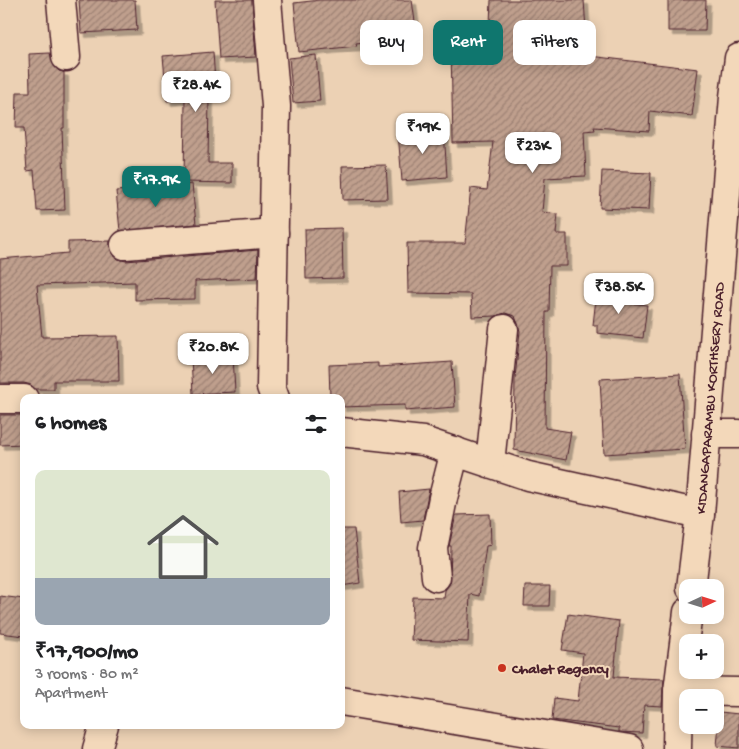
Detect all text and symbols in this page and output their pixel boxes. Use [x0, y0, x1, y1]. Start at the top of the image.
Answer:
chip: Buy [360, 20, 423, 65]
chip: Rent [433, 20, 503, 65]
chip: Filters [513, 20, 596, 65]
pin: ₹28.4K [155, 70, 237, 113]
text: ₹28.4K [172, 77, 220, 96]
pin: ₹19K [393, 112, 453, 155]
text: ₹19K [407, 119, 439, 138]
pin: ₹23K [503, 132, 563, 174]
text: ₹23K [516, 138, 550, 157]
pin: ₹17.9K [115, 166, 197, 208]
text: ₹17.9K [133, 172, 179, 191]
pin: ₹38.5K [578, 272, 660, 315]
text: ₹38.5K [595, 279, 643, 298]
street label: KIDANGAPARAMBU KORTHSERY ROAD [693, 281, 730, 515]
pin: ₹20.8K [172, 332, 254, 375]
text: ₹20.8K [189, 339, 237, 358]
icon: filters [302, 410, 330, 438]
text: 6 homes [35, 412, 106, 437]
icon: home [138, 502, 228, 592]
north arrow [679, 579, 724, 624]
map controls [679, 579, 724, 734]
button: + [679, 634, 724, 679]
text: ₹17,900/mo [35, 641, 138, 666]
place label: Chalet Regency [511, 661, 609, 679]
marker: Chalet Regency [496, 662, 508, 674]
text: 3 rooms · 80 m² [35, 666, 139, 685]
text: Apartment [35, 685, 107, 704]
button: − [679, 689, 724, 734]

